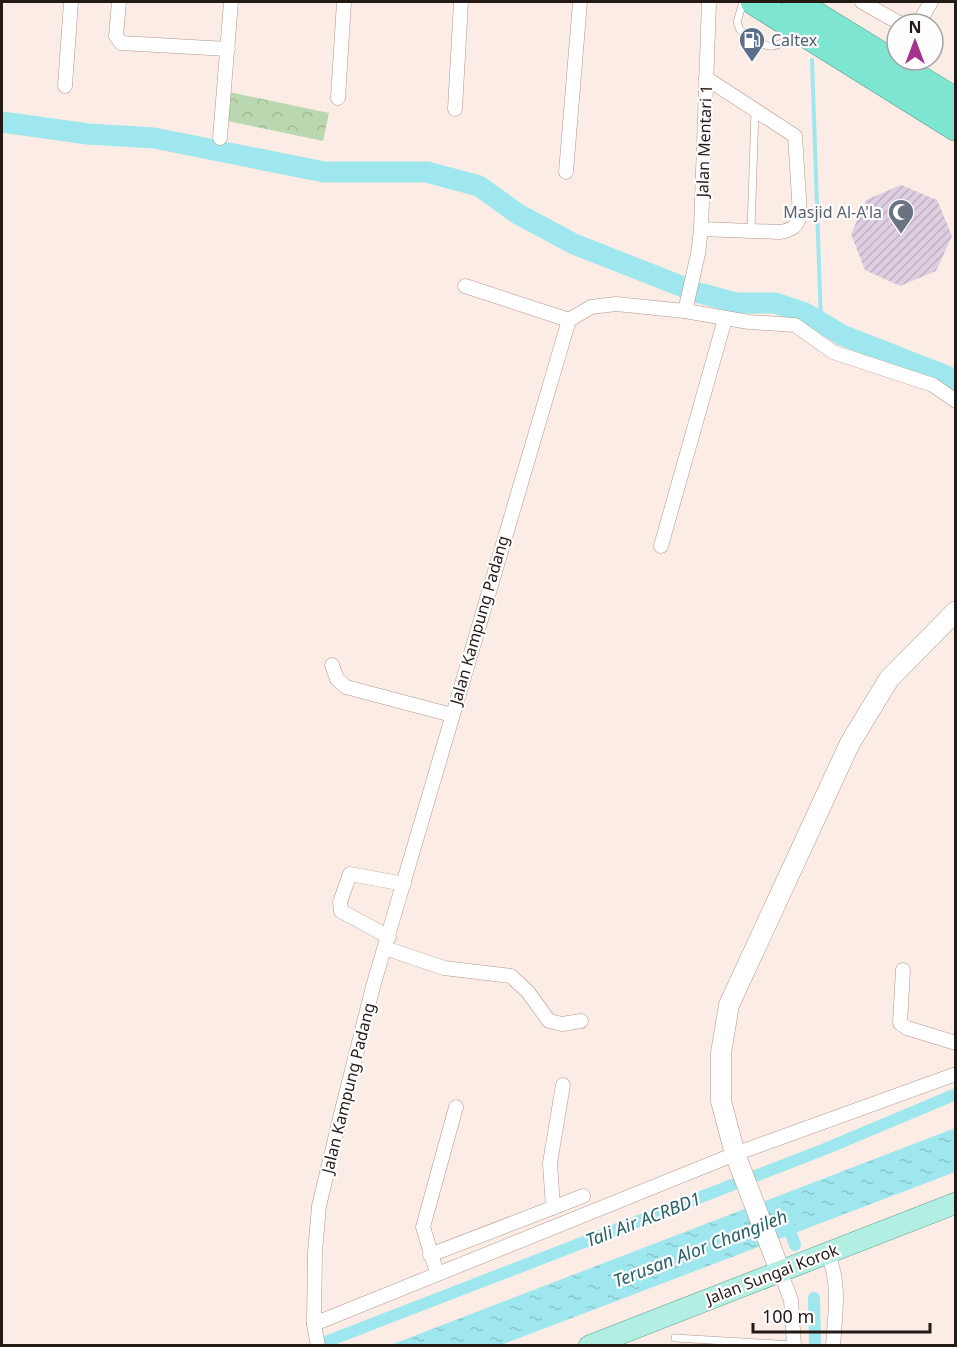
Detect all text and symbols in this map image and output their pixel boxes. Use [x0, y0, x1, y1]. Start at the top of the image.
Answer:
north arrow [885, 12, 945, 72]
text: N [908, 16, 922, 38]
fuel station icon: Caltex [737, 25, 767, 63]
place label: Caltex [771, 29, 818, 51]
street label: Jalan Mentari 1 [691, 84, 717, 200]
mosque icon: Masjid Al-A'la [886, 197, 916, 235]
place label: Masjid Al-A'la [783, 201, 882, 223]
street label: Jalan Kampung Padang [444, 533, 514, 709]
street label: Jalan Kampung Padang [316, 1000, 380, 1178]
water label: Tali Air ACRBD1 [582, 1186, 704, 1252]
water label: Terusan Alor Changileh [609, 1204, 791, 1292]
street label: Jalan Sungai Korok [701, 1238, 842, 1310]
scale bar [753, 1296, 930, 1334]
text: 100 m [762, 1304, 814, 1328]

